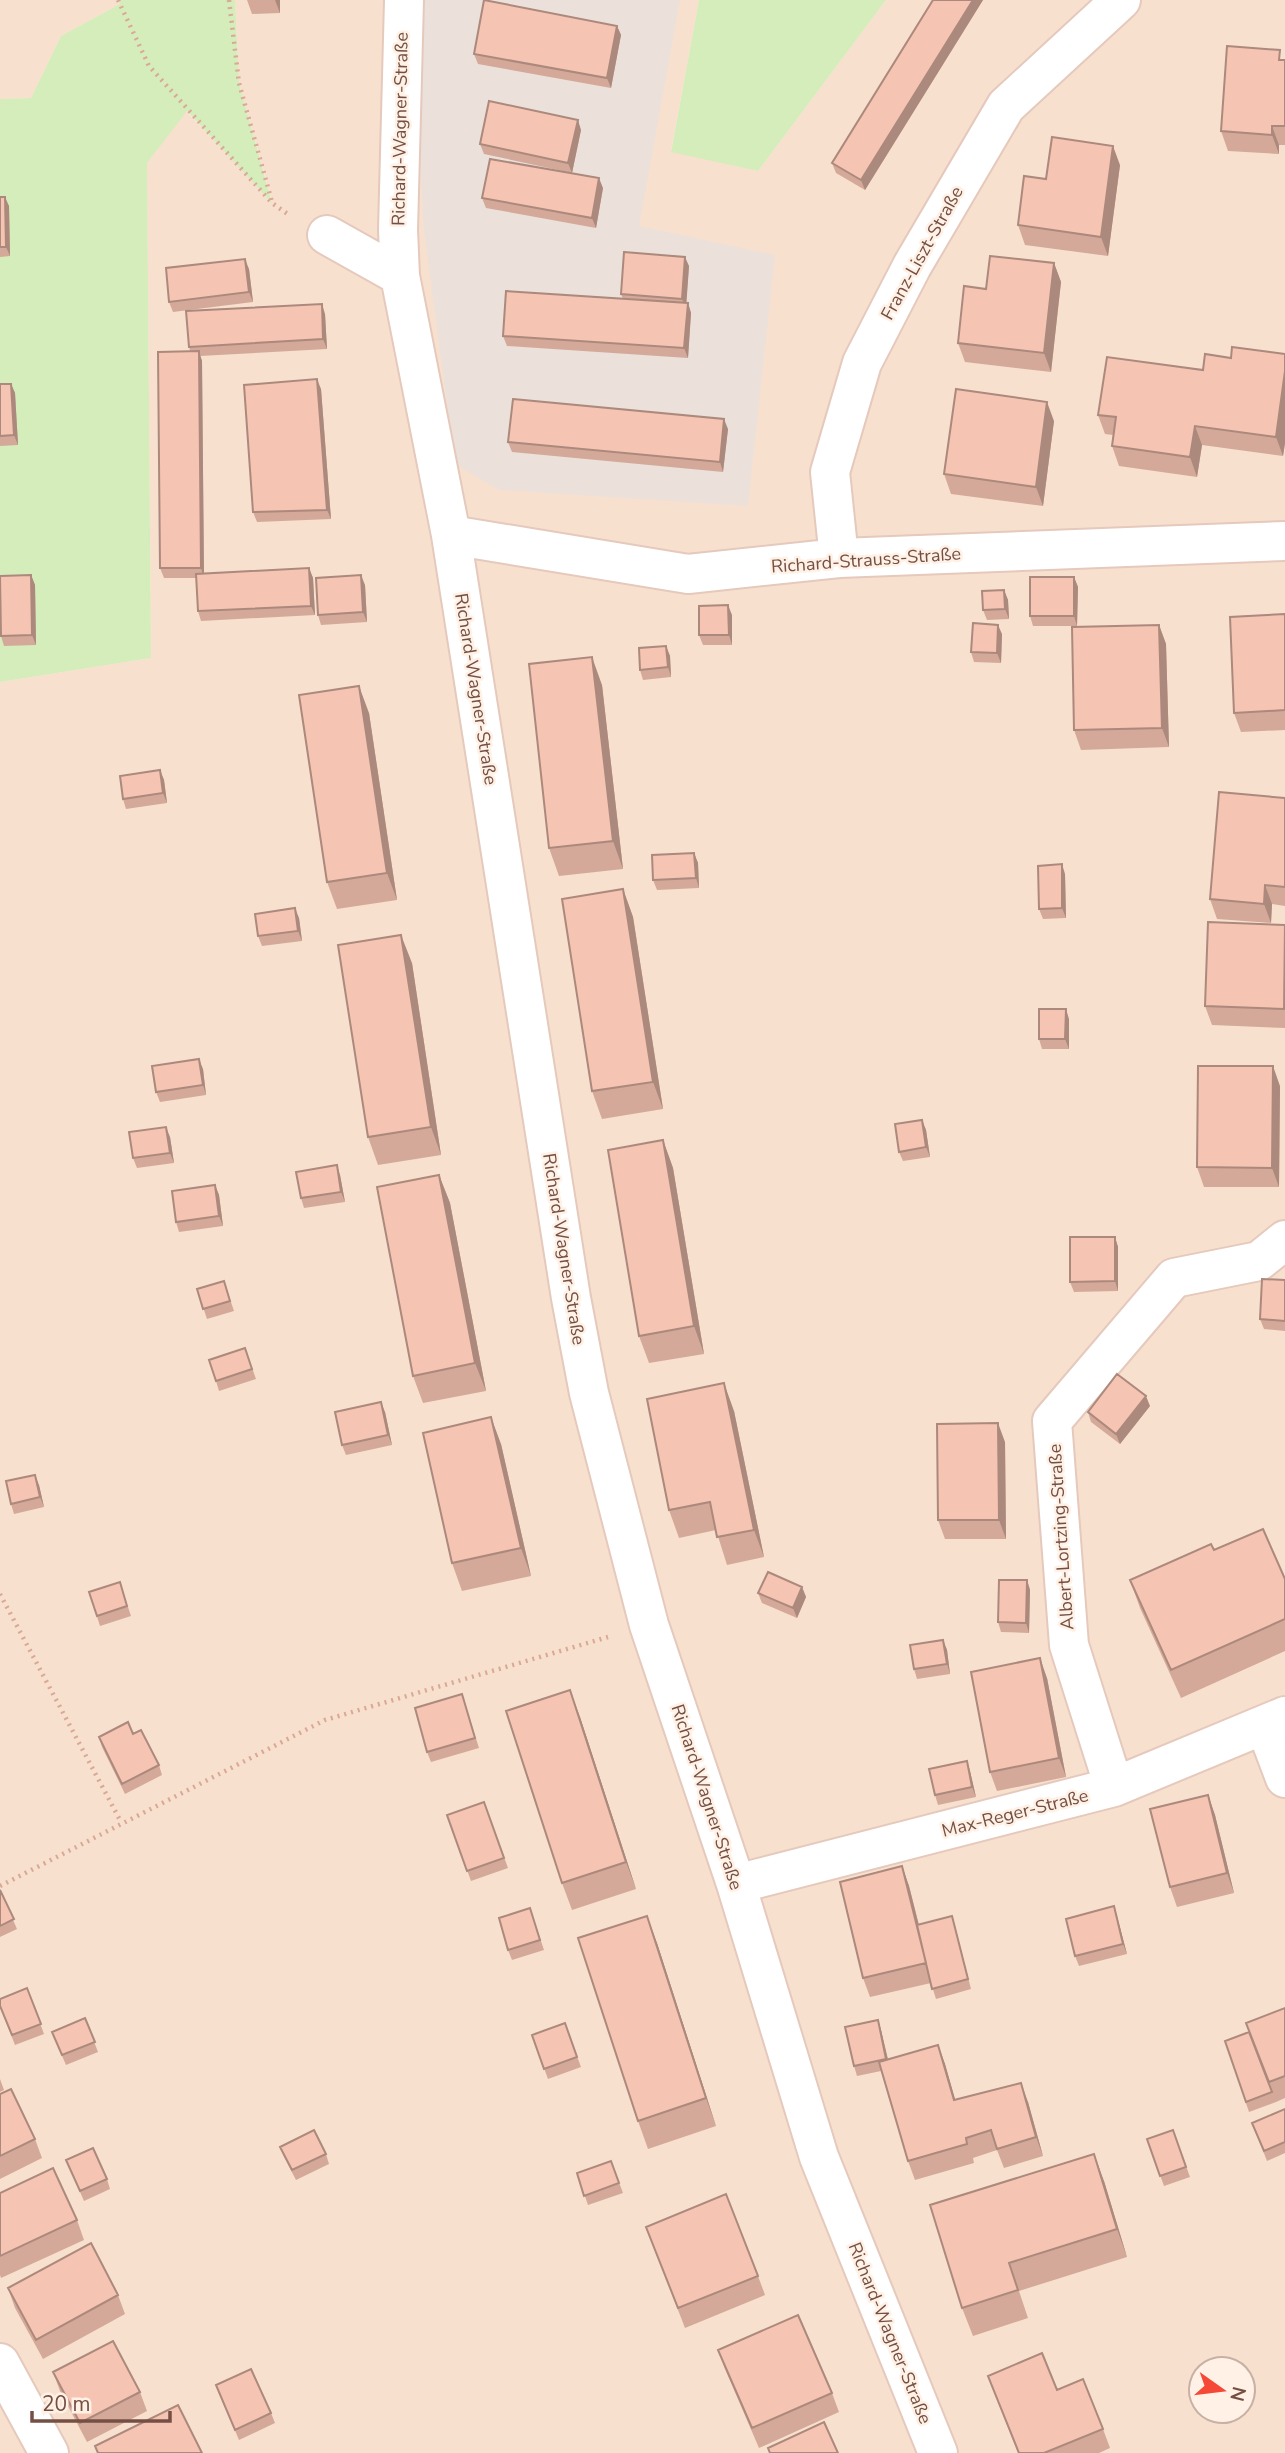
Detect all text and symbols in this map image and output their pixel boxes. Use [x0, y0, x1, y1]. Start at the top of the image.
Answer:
street label: Richard-Wagner-Straße [386, 32, 414, 226]
street label: Franz-Liszt-Straße [875, 182, 969, 324]
street label: Richard-Strauss-Straße [770, 541, 962, 579]
street label: Richard-Wagner-Straße [449, 591, 503, 787]
street label: Richard-Wagner-Straße [537, 1151, 591, 1347]
street label: Albert-Lortzing-Straße [1043, 1443, 1079, 1631]
street label: Richard-Wagner-Straße [666, 1701, 748, 1893]
street label: Max-Reger-Straße [939, 1783, 1091, 1843]
street label: Richard-Wagner-Straße [843, 2239, 937, 2427]
north arrow [1187, 2355, 1257, 2425]
scale bar [32, 2380, 170, 2424]
text: N [1223, 2384, 1252, 2404]
text: 20 m [42, 2390, 91, 2418]

